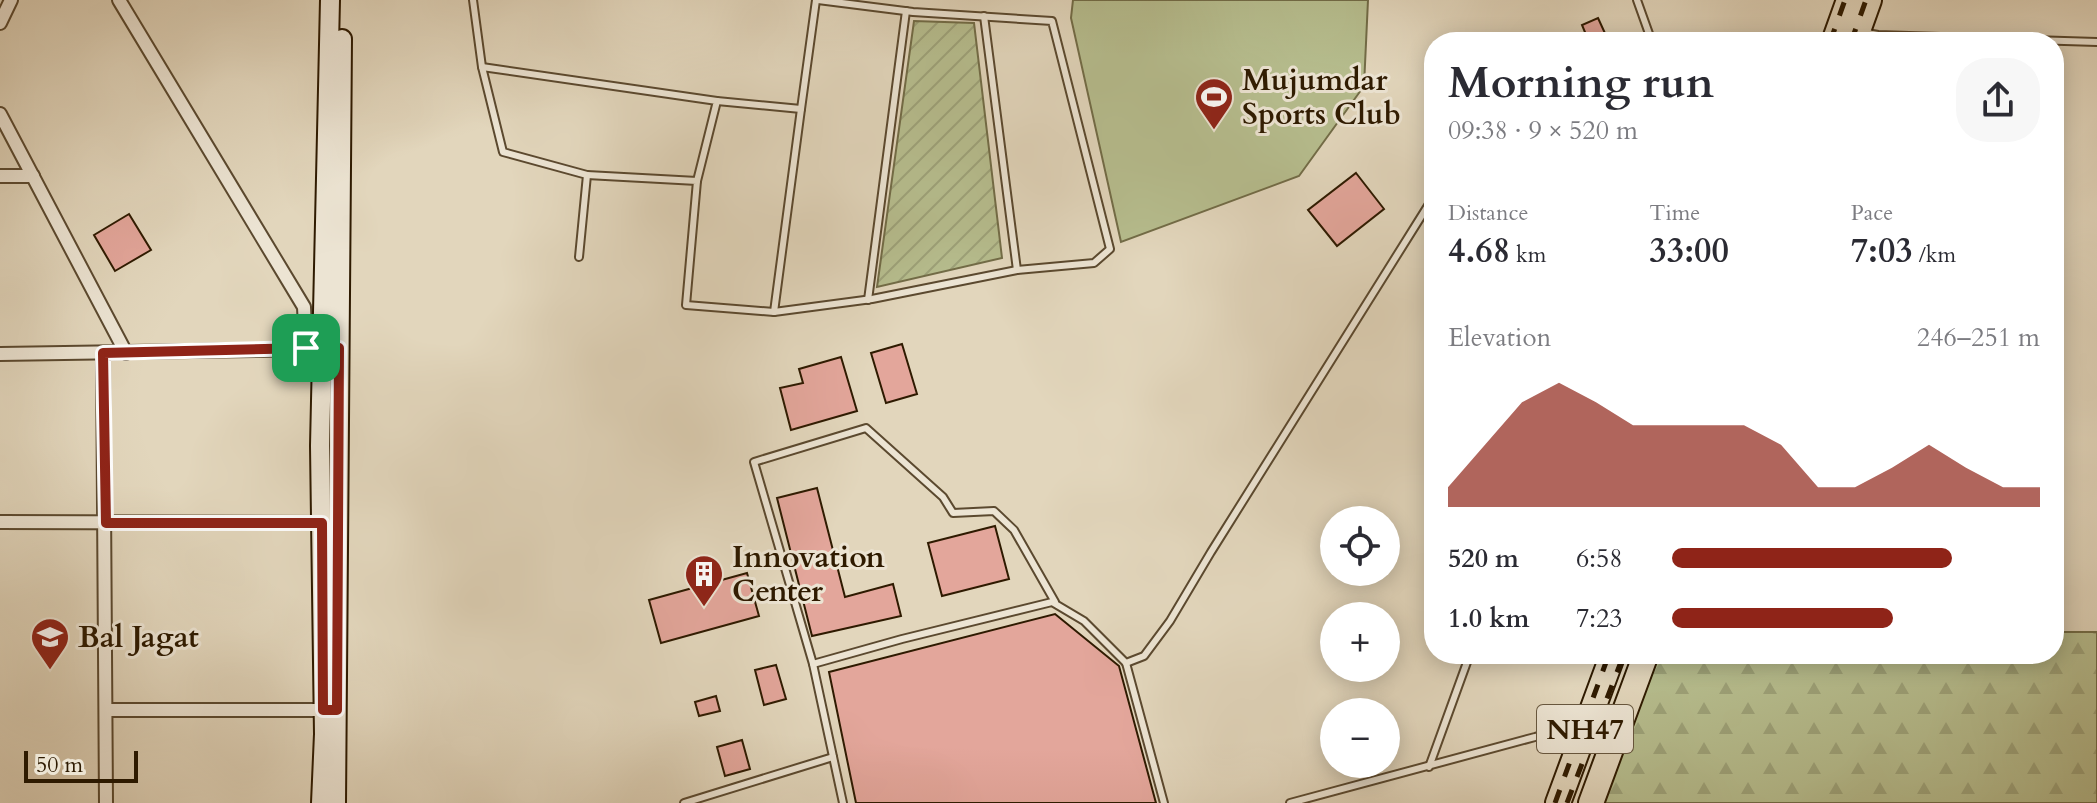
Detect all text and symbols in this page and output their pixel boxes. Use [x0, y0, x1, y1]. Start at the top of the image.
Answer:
text: Morning run [1448, 53, 1714, 113]
button: share [1956, 58, 2040, 142]
place label: Mujumdar Sports Club [1242, 60, 1401, 135]
sports icon: Mujumdar Sports Club [1193, 76, 1235, 131]
text: 09:38 · 9 × 520 m [1448, 113, 1638, 148]
text: Distance [1448, 198, 1528, 228]
text: Time [1649, 198, 1700, 228]
text: Pace [1851, 198, 1893, 228]
text: 4.68 [1448, 228, 1510, 274]
text: 33:00 [1649, 228, 1729, 274]
text: 7:03 [1851, 228, 1913, 274]
text: km [1510, 240, 1546, 270]
text: /km [1913, 240, 1956, 270]
pin [272, 314, 340, 382]
text: Elevation [1448, 320, 1551, 355]
text: 246–251 m [1917, 320, 2040, 355]
icon: arrive [284, 326, 328, 370]
map controls [1320, 506, 1400, 778]
button: locate [1320, 506, 1400, 586]
place label: Innovation Center [732, 537, 885, 612]
text: 520 m [1448, 541, 1519, 576]
text: 6:58 [1576, 541, 1623, 576]
building icon: Innovation Center [683, 553, 725, 608]
text: 1.0 km [1448, 601, 1529, 636]
text: 7:23 [1576, 601, 1623, 636]
button: + [1320, 602, 1400, 682]
school or university icon: Bal Jagat [29, 616, 71, 671]
place label: Bal Jagat [78, 617, 199, 658]
button: − [1320, 698, 1400, 778]
road number: NH47 [1537, 705, 1633, 753]
scale bar [24, 747, 138, 783]
text: 50 m [36, 750, 83, 780]

